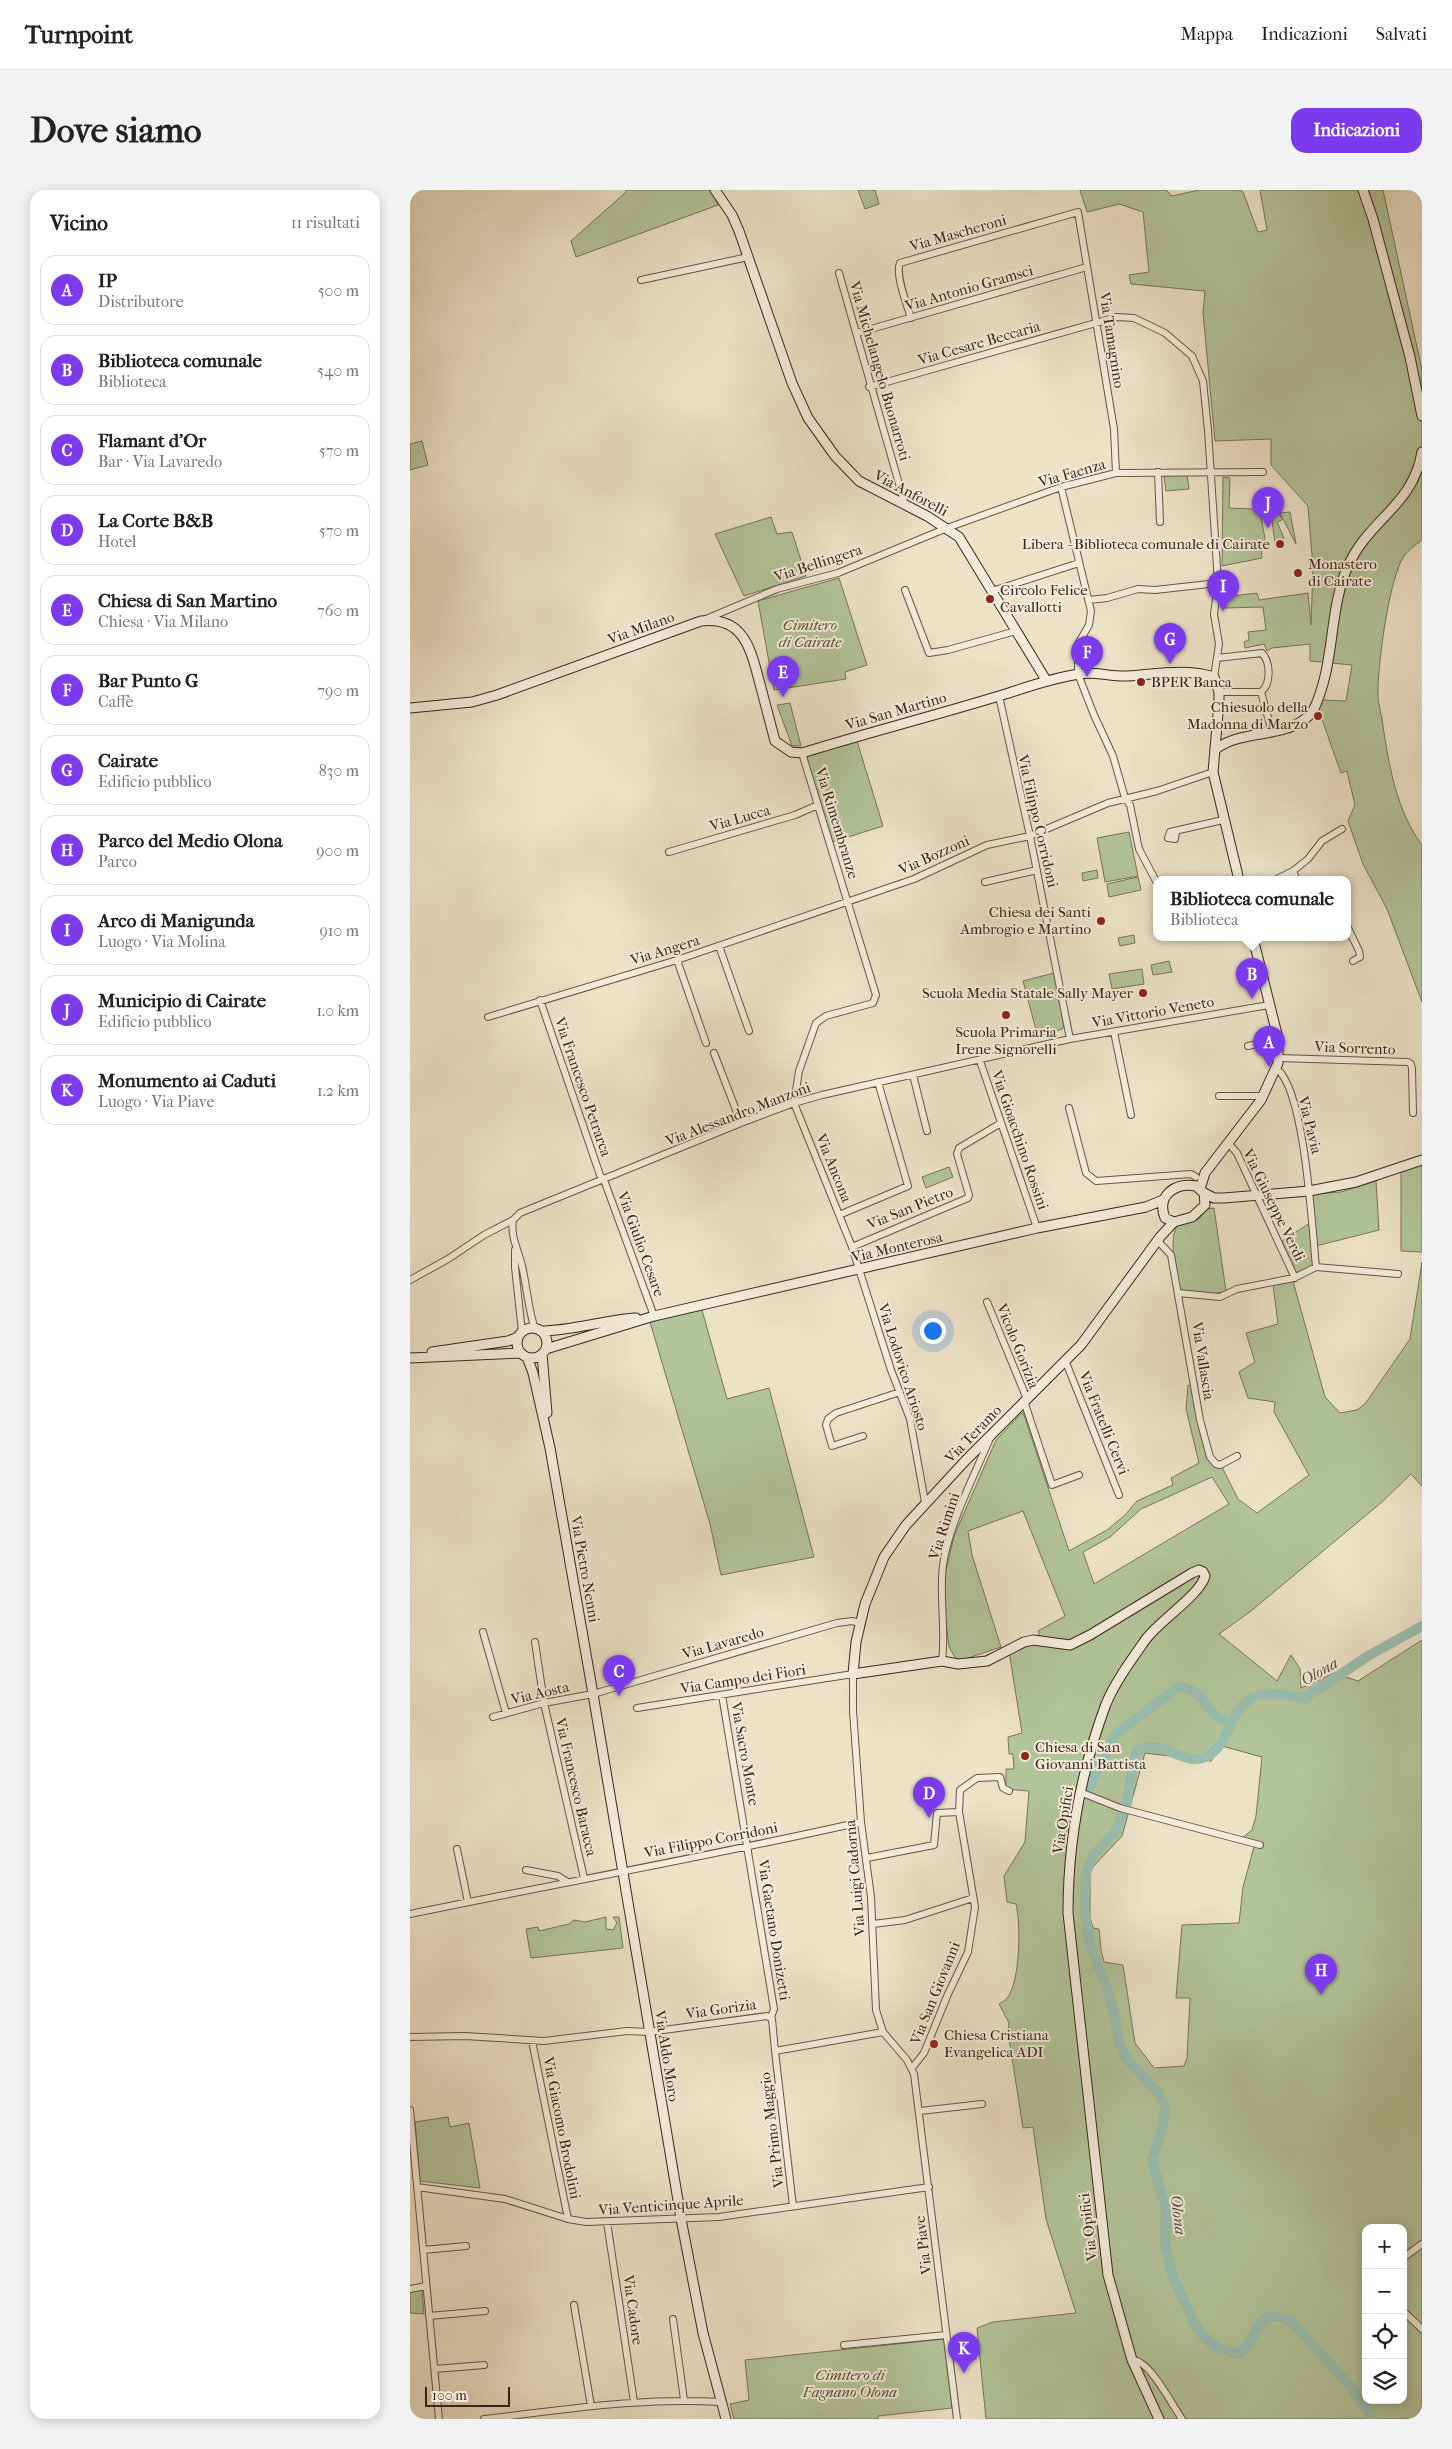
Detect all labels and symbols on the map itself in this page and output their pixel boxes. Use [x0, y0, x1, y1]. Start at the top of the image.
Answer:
street label: Via Mascheroni [907, 210, 1009, 256]
street label: Via Antonio Gramsci [902, 261, 1036, 315]
street label: Via Michelangelo Buonarroti [845, 278, 914, 463]
street label: Via Tamagnino [1095, 290, 1129, 390]
street label: Via Cesare Beccaria [915, 317, 1043, 369]
street label: Via Faenza [1035, 455, 1109, 491]
street label: Via Anforelli [870, 465, 952, 520]
pin: J [1252, 487, 1284, 528]
place label: Libera - Biblioteca comunale di Cairate [1022, 535, 1271, 553]
marker: Libera - Biblioteca comunale di Cairate [1274, 538, 1286, 550]
street label: Via Bellingera [771, 540, 865, 586]
place label: Monastero di Cairate [1308, 555, 1377, 590]
marker: Monastero di Cairate [1292, 567, 1304, 579]
pin: I [1207, 570, 1239, 611]
place label: Circolo Felice Cavallotti [1000, 581, 1088, 616]
marker: Circolo Felice Cavallotti [984, 593, 996, 605]
street label: Via Milano [604, 607, 677, 649]
park label: Cimitero di Cairate [779, 616, 842, 651]
pin: G [1154, 623, 1186, 664]
pin: F [1071, 636, 1103, 677]
pin: E [767, 656, 799, 697]
place label: BPER Banca [1151, 673, 1233, 691]
marker: BPER Banca [1135, 676, 1147, 688]
street label: Via San Martino [843, 688, 949, 734]
place label: Chiesuolo della Madonna di Marzo [1187, 698, 1309, 733]
marker: Chiesuolo della Madonna di Marzo [1312, 710, 1324, 722]
street label: Via Filippo Corridoni [1014, 752, 1062, 890]
street label: Via Rimembranze [811, 764, 863, 882]
street label: Via Lucca [707, 801, 773, 835]
street label: Via Bozzoni [895, 831, 973, 879]
place label: Chiesa dei Santi Ambrogio e Martino [959, 903, 1092, 938]
marker: Chiesa dei Santi Ambrogio e Martino [1095, 915, 1107, 927]
street label: Via Angera [627, 931, 703, 969]
pin: B [1236, 958, 1268, 999]
place label: Scuola Media Statale Sally Mayer [922, 984, 1134, 1002]
marker: Scuola Media Statale Sally Mayer [1137, 987, 1149, 999]
street label: Via Vittorio Veneto [1090, 992, 1216, 1032]
marker: Scuola Primaria Irene Signorelli [1000, 1009, 1012, 1021]
street label: Via Francesco Petrarca [550, 1014, 616, 1160]
place label: Scuola Primaria Irene Signorelli [955, 1023, 1058, 1058]
pin: A [1253, 1026, 1285, 1067]
street label: Via Sorrento [1313, 1038, 1396, 1058]
street label: Via Gioacchino Rossini [987, 1067, 1052, 1213]
street label: Via Alessandro Manzoni [662, 1078, 814, 1150]
street label: Via Pavia [1294, 1093, 1326, 1157]
street label: Via Ancona [812, 1130, 856, 1206]
street label: Via Giuseppe Verdi [1239, 1145, 1309, 1265]
street label: Via San Pietro [864, 1182, 956, 1234]
street label: Via Giulio Cesare [613, 1188, 669, 1300]
street label: Via Monterosa [849, 1228, 945, 1266]
street label: Via Lodovico Ariosto [874, 1300, 932, 1433]
street label: Vicolo Gorizia [992, 1300, 1044, 1392]
your location [920, 1318, 946, 1344]
street label: Via Vallascia [1188, 1320, 1218, 1402]
street label: Via Fratelli Cervi [1075, 1368, 1133, 1478]
street label: Via Teramo [940, 1401, 1005, 1468]
street label: Via Rimini [924, 1490, 963, 1563]
street label: Via Pietro Nenni [567, 1513, 603, 1624]
street label: Via Lavaredo [679, 1623, 766, 1663]
water label: Olona [1297, 1653, 1341, 1690]
pin: C [603, 1655, 635, 1696]
street label: Via Campo dei Fiori [678, 1660, 808, 1698]
street label: Via Aosta [508, 1677, 572, 1709]
street label: Via Sacro Monte [727, 1700, 763, 1808]
street label: Via Francesco Baracca [551, 1715, 601, 1859]
place label: Chiesa di San Giovanni Battista [1035, 1738, 1147, 1773]
marker: Chiesa di San Giovanni Battista [1019, 1750, 1031, 1762]
pin: D [913, 1777, 945, 1818]
street label: Via Opifici [1049, 1784, 1077, 1856]
street label: Via Filippo Corridoni [642, 1818, 780, 1862]
street label: Via Luigi Cadorna [841, 1818, 869, 1938]
street label: Via Gaetano Donizetti [754, 1857, 794, 2002]
street label: Via San Giovanni [906, 1938, 964, 2048]
pin: H [1305, 1954, 1337, 1995]
street label: Via Gorizia [683, 1995, 759, 2023]
street label: Via Aldo Moro [651, 2008, 683, 2103]
place label: Chiesa Cristiana Evangelica ADI [944, 2026, 1050, 2061]
marker: Chiesa Cristiana Evangelica ADI [928, 2038, 940, 2050]
street label: Via Giacomo Brodolini [539, 2054, 585, 2201]
street label: Via Primo Maggio [756, 2071, 788, 2190]
street label: Via Venticinque Aprile [597, 2191, 745, 2219]
street label: Via Opifici [1075, 2191, 1101, 2263]
water label: Olona [1167, 2194, 1190, 2236]
street label: Via Piave [910, 2214, 936, 2276]
street label: Via Cadore [619, 2273, 647, 2347]
pin: K [948, 2332, 980, 2373]
park label: Cimitero di Fagnano Olona [802, 2366, 897, 2401]
scale bar [425, 2384, 510, 2407]

